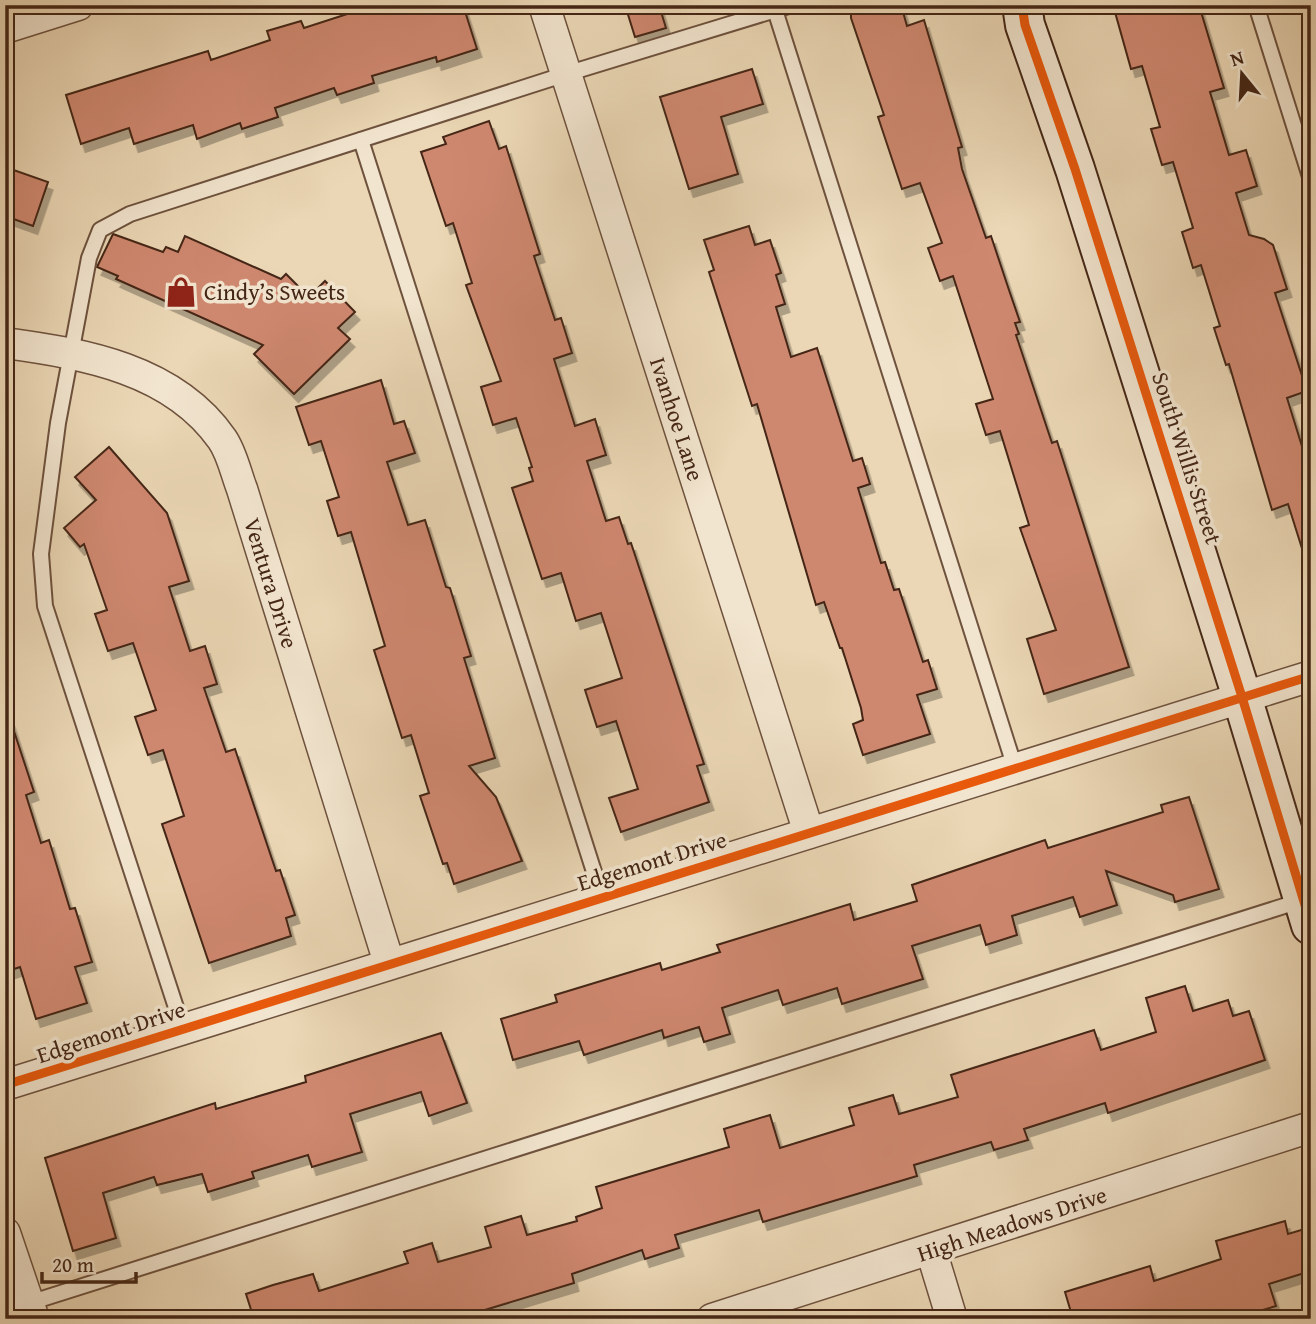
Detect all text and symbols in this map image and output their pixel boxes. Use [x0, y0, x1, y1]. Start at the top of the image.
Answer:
north arrow [1208, 38, 1278, 108]
text: N [1226, 42, 1247, 73]
shop icon: Cindy’s Sweets [164, 275, 198, 309]
place label: Cindy’s Sweets [204, 275, 345, 308]
street label: Ivanhoe Lane [642, 353, 713, 485]
street label: South Willis Street [1144, 367, 1231, 548]
street label: Ventura Drive [236, 514, 307, 652]
street label: Edgemont Drive [573, 822, 730, 899]
street label: Edgemont Drive [32, 992, 189, 1071]
street label: High Meadows Drive [913, 1177, 1111, 1270]
scale bar [42, 1240, 136, 1284]
text: 20 m [52, 1249, 94, 1280]

